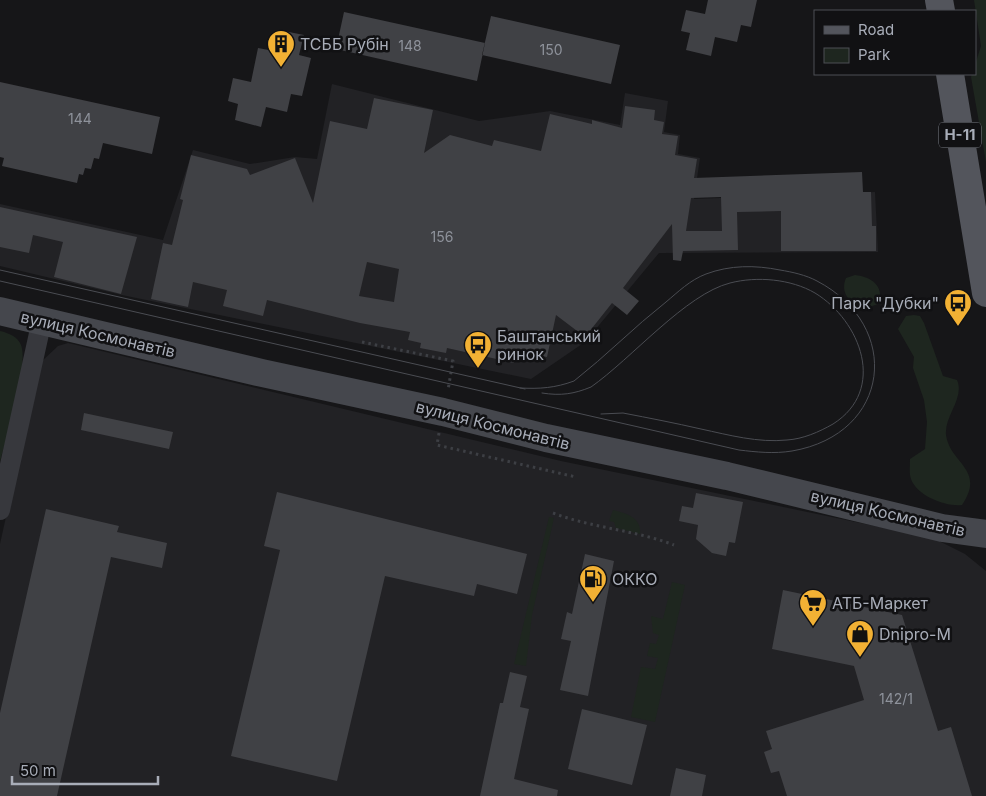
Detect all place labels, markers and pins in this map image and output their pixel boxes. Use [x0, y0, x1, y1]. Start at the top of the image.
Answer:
building icon: ТСББ Рубін [266, 29, 296, 68]
place label: ТСББ Рубін [300, 34, 389, 54]
bus stop icon: Парк "Дубки" [943, 288, 973, 327]
place label: Парк "Дубки" [831, 293, 939, 313]
place label: Баштанський ринок [497, 326, 601, 364]
bus stop icon: Баштанський ринок [463, 330, 493, 369]
fuel station icon: ОККО [578, 564, 608, 603]
place label: ОККО [612, 569, 657, 589]
supermarket icon: АТБ-Маркет [798, 588, 828, 627]
place label: АТБ-Маркет [832, 593, 929, 613]
shop icon: Dnipro-M [845, 619, 875, 658]
place label: Dnipro-M [879, 624, 951, 644]

